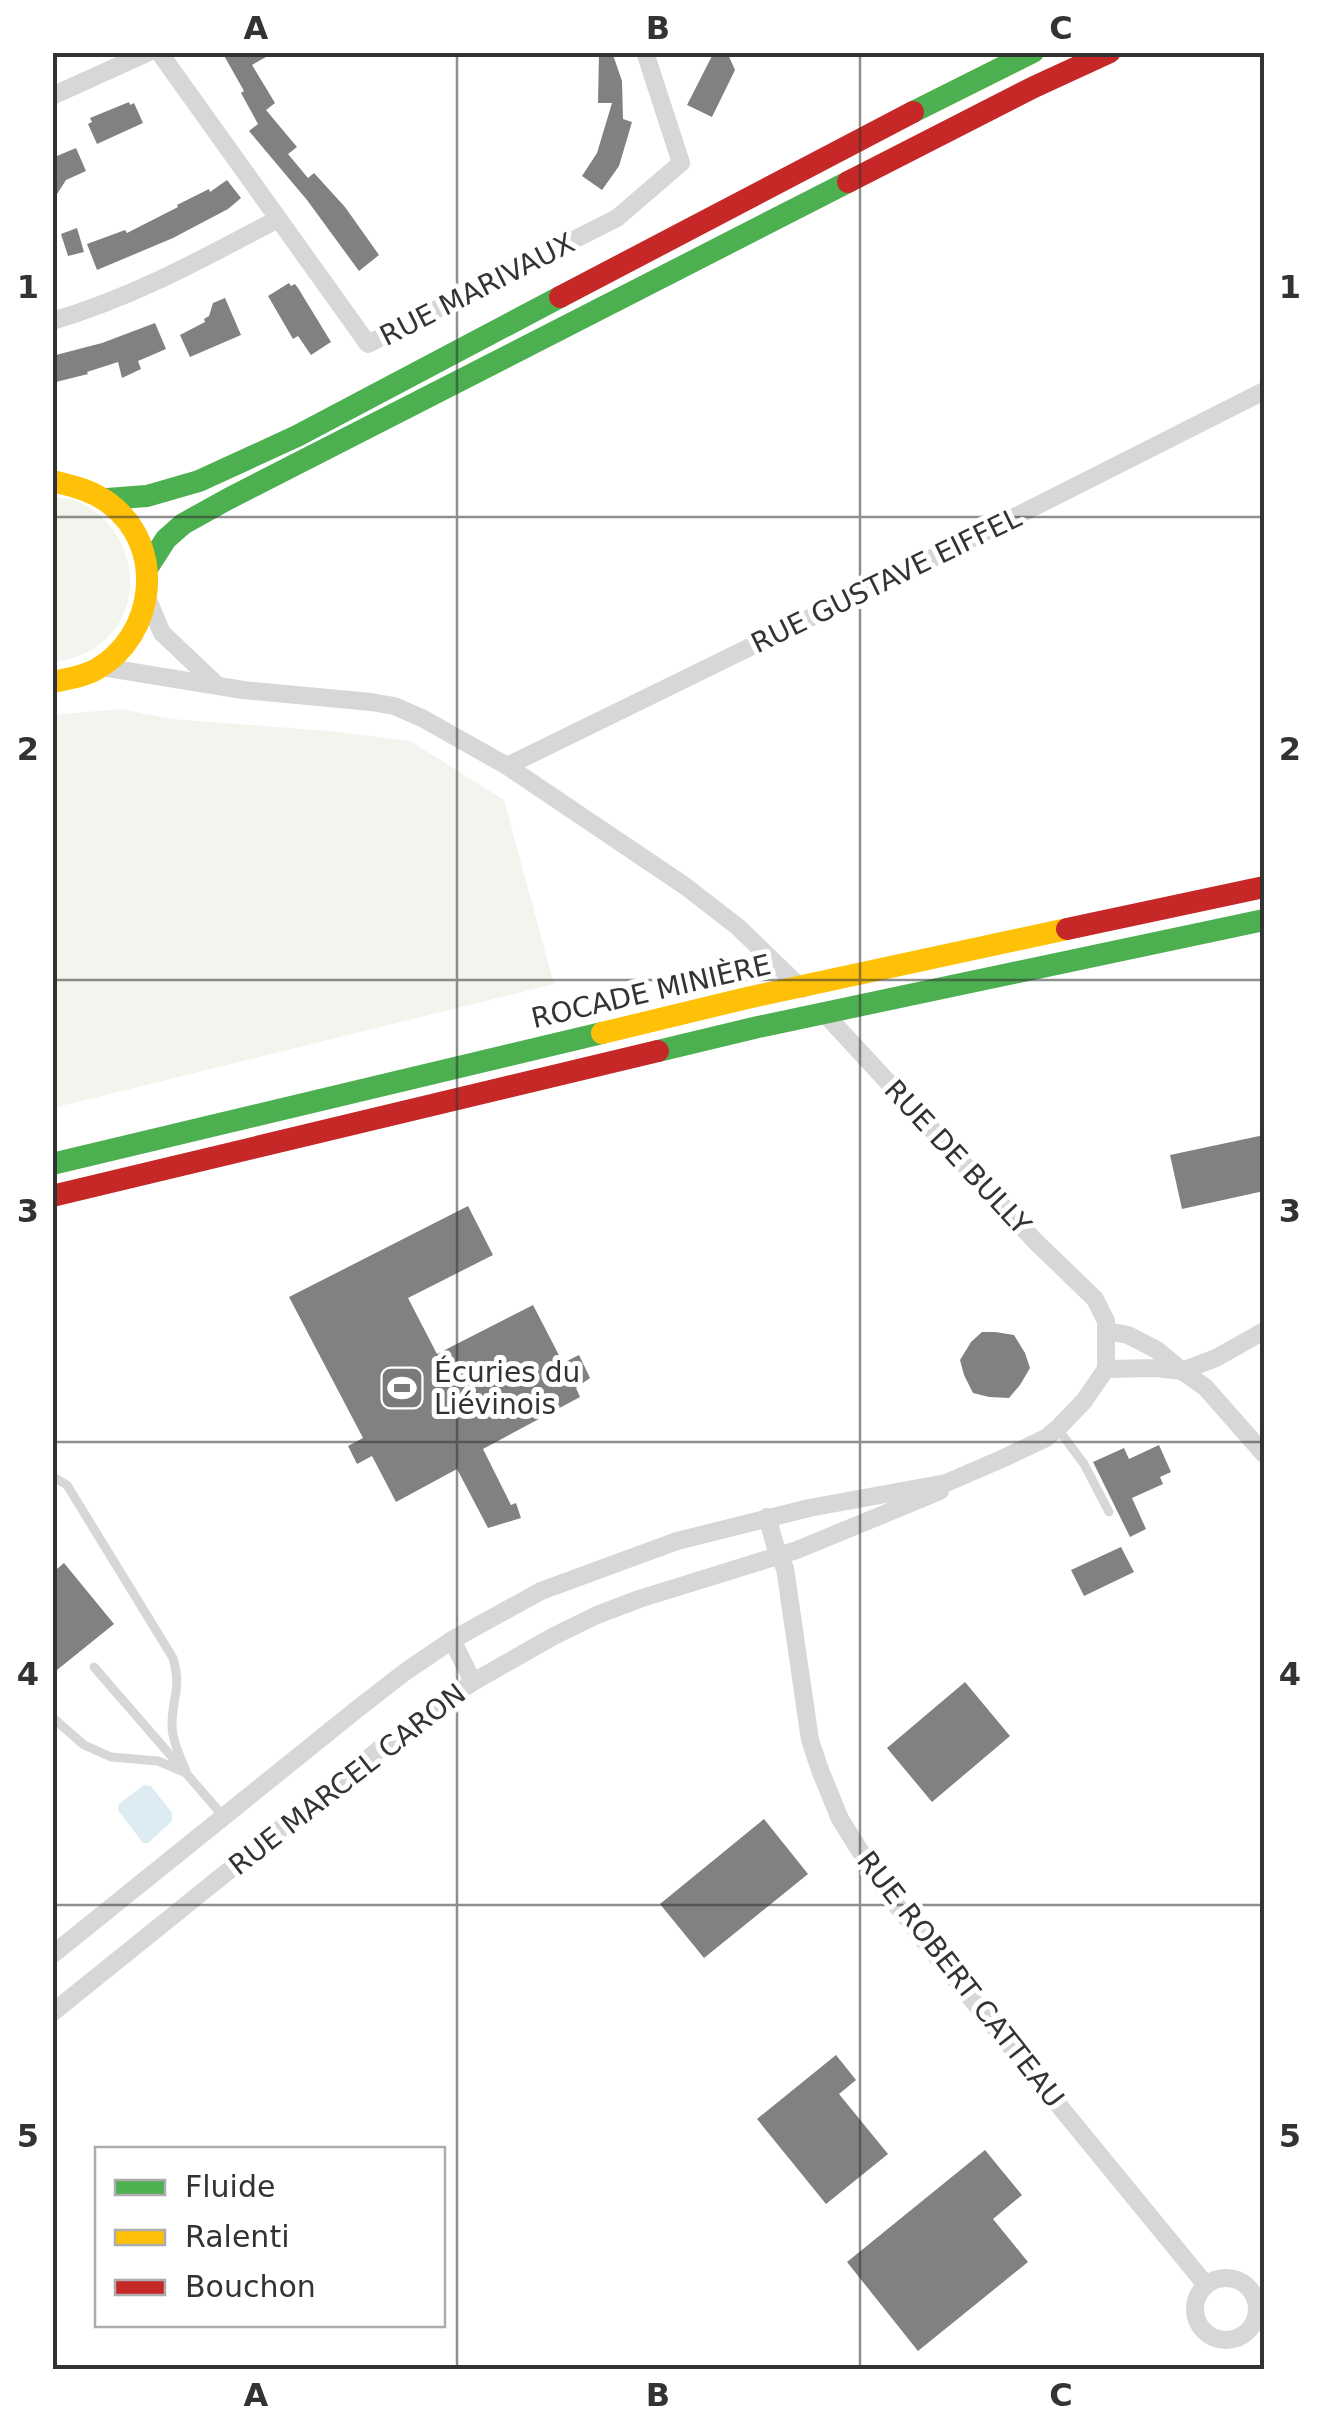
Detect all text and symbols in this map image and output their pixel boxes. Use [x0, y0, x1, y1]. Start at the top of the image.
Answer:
text: A [244, 9, 269, 47]
text: B [646, 9, 670, 47]
text: C [1049, 9, 1073, 47]
street label: RUE MARIVAUX [375, 226, 580, 353]
text: 1 [17, 268, 39, 306]
text: 1 [1279, 268, 1301, 306]
street label: RUE GUSTAVE EIFFEL [746, 501, 1027, 660]
text: 2 [17, 730, 39, 768]
text: 2 [1279, 730, 1301, 768]
street label: ROCADE MINIÈRE [528, 947, 774, 1035]
street label: RUE DE BULLY [878, 1073, 1038, 1242]
text: 3 [17, 1192, 39, 1230]
text: 3 [1279, 1192, 1301, 1230]
place label: Écuries du Liévinois [434, 1355, 580, 1421]
sports icon: Écuries du Liévinois [379, 1365, 425, 1411]
text: 4 [17, 1655, 39, 1693]
text: 4 [1279, 1655, 1301, 1693]
street label: RUE MARCEL CARON [223, 1677, 472, 1882]
street label: RUE ROBERT CATTEAU [850, 1845, 1071, 2114]
text: 5 [17, 2117, 39, 2155]
text: 5 [1279, 2117, 1301, 2155]
legend [95, 2147, 445, 2327]
text: Fluide [185, 2169, 275, 2204]
text: Ralenti [185, 2219, 289, 2254]
text: Bouchon [185, 2269, 316, 2304]
text: A [244, 2376, 269, 2414]
text: B [646, 2376, 670, 2414]
text: C [1049, 2376, 1073, 2414]

